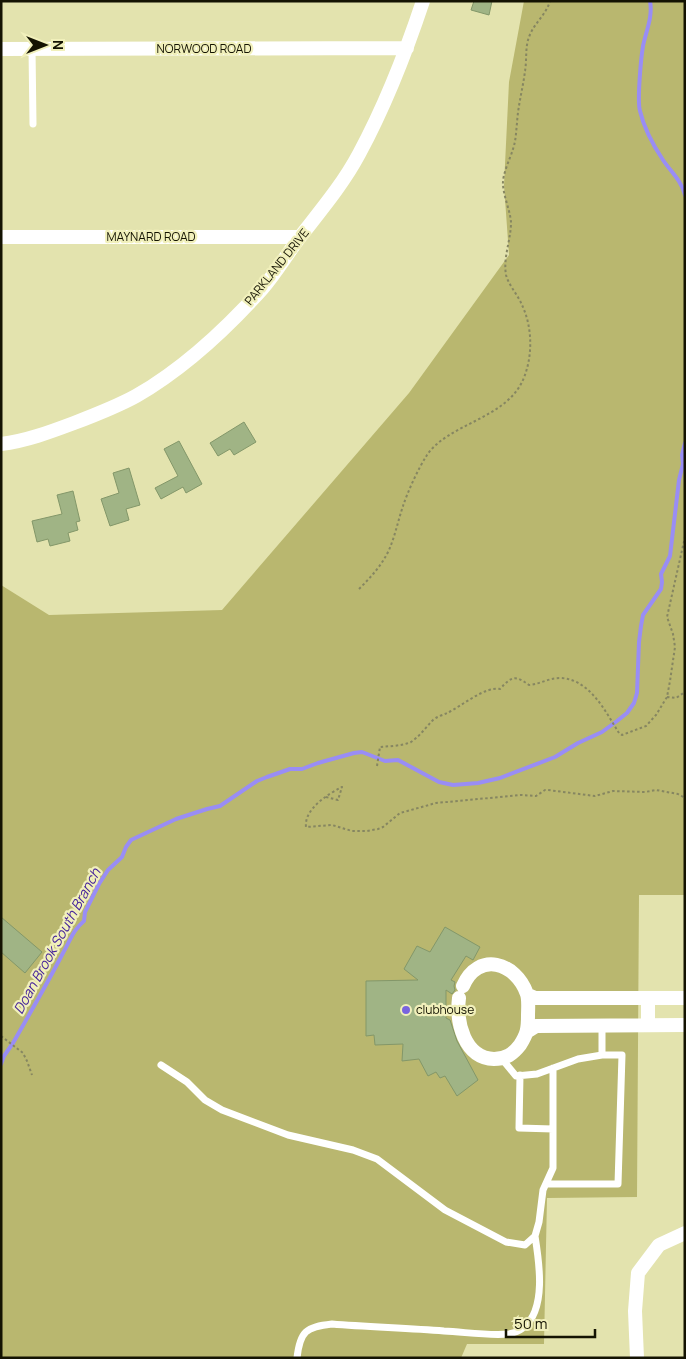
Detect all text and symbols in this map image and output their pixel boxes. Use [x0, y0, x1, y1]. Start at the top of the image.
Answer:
north arrow [20, 20, 70, 70]
text: N [49, 40, 68, 50]
street label: NORWOOD ROAD [157, 40, 251, 57]
street label: PARKLAND DRIVE [240, 225, 313, 309]
street label: MAYNARD ROAD [106, 228, 196, 245]
water label: Doan Brook South Branch [9, 864, 105, 1017]
place label: clubhouse [416, 1001, 474, 1018]
marker: clubhouse [400, 1004, 412, 1016]
scale bar [506, 1306, 595, 1338]
text: 50 m [514, 1313, 548, 1334]

